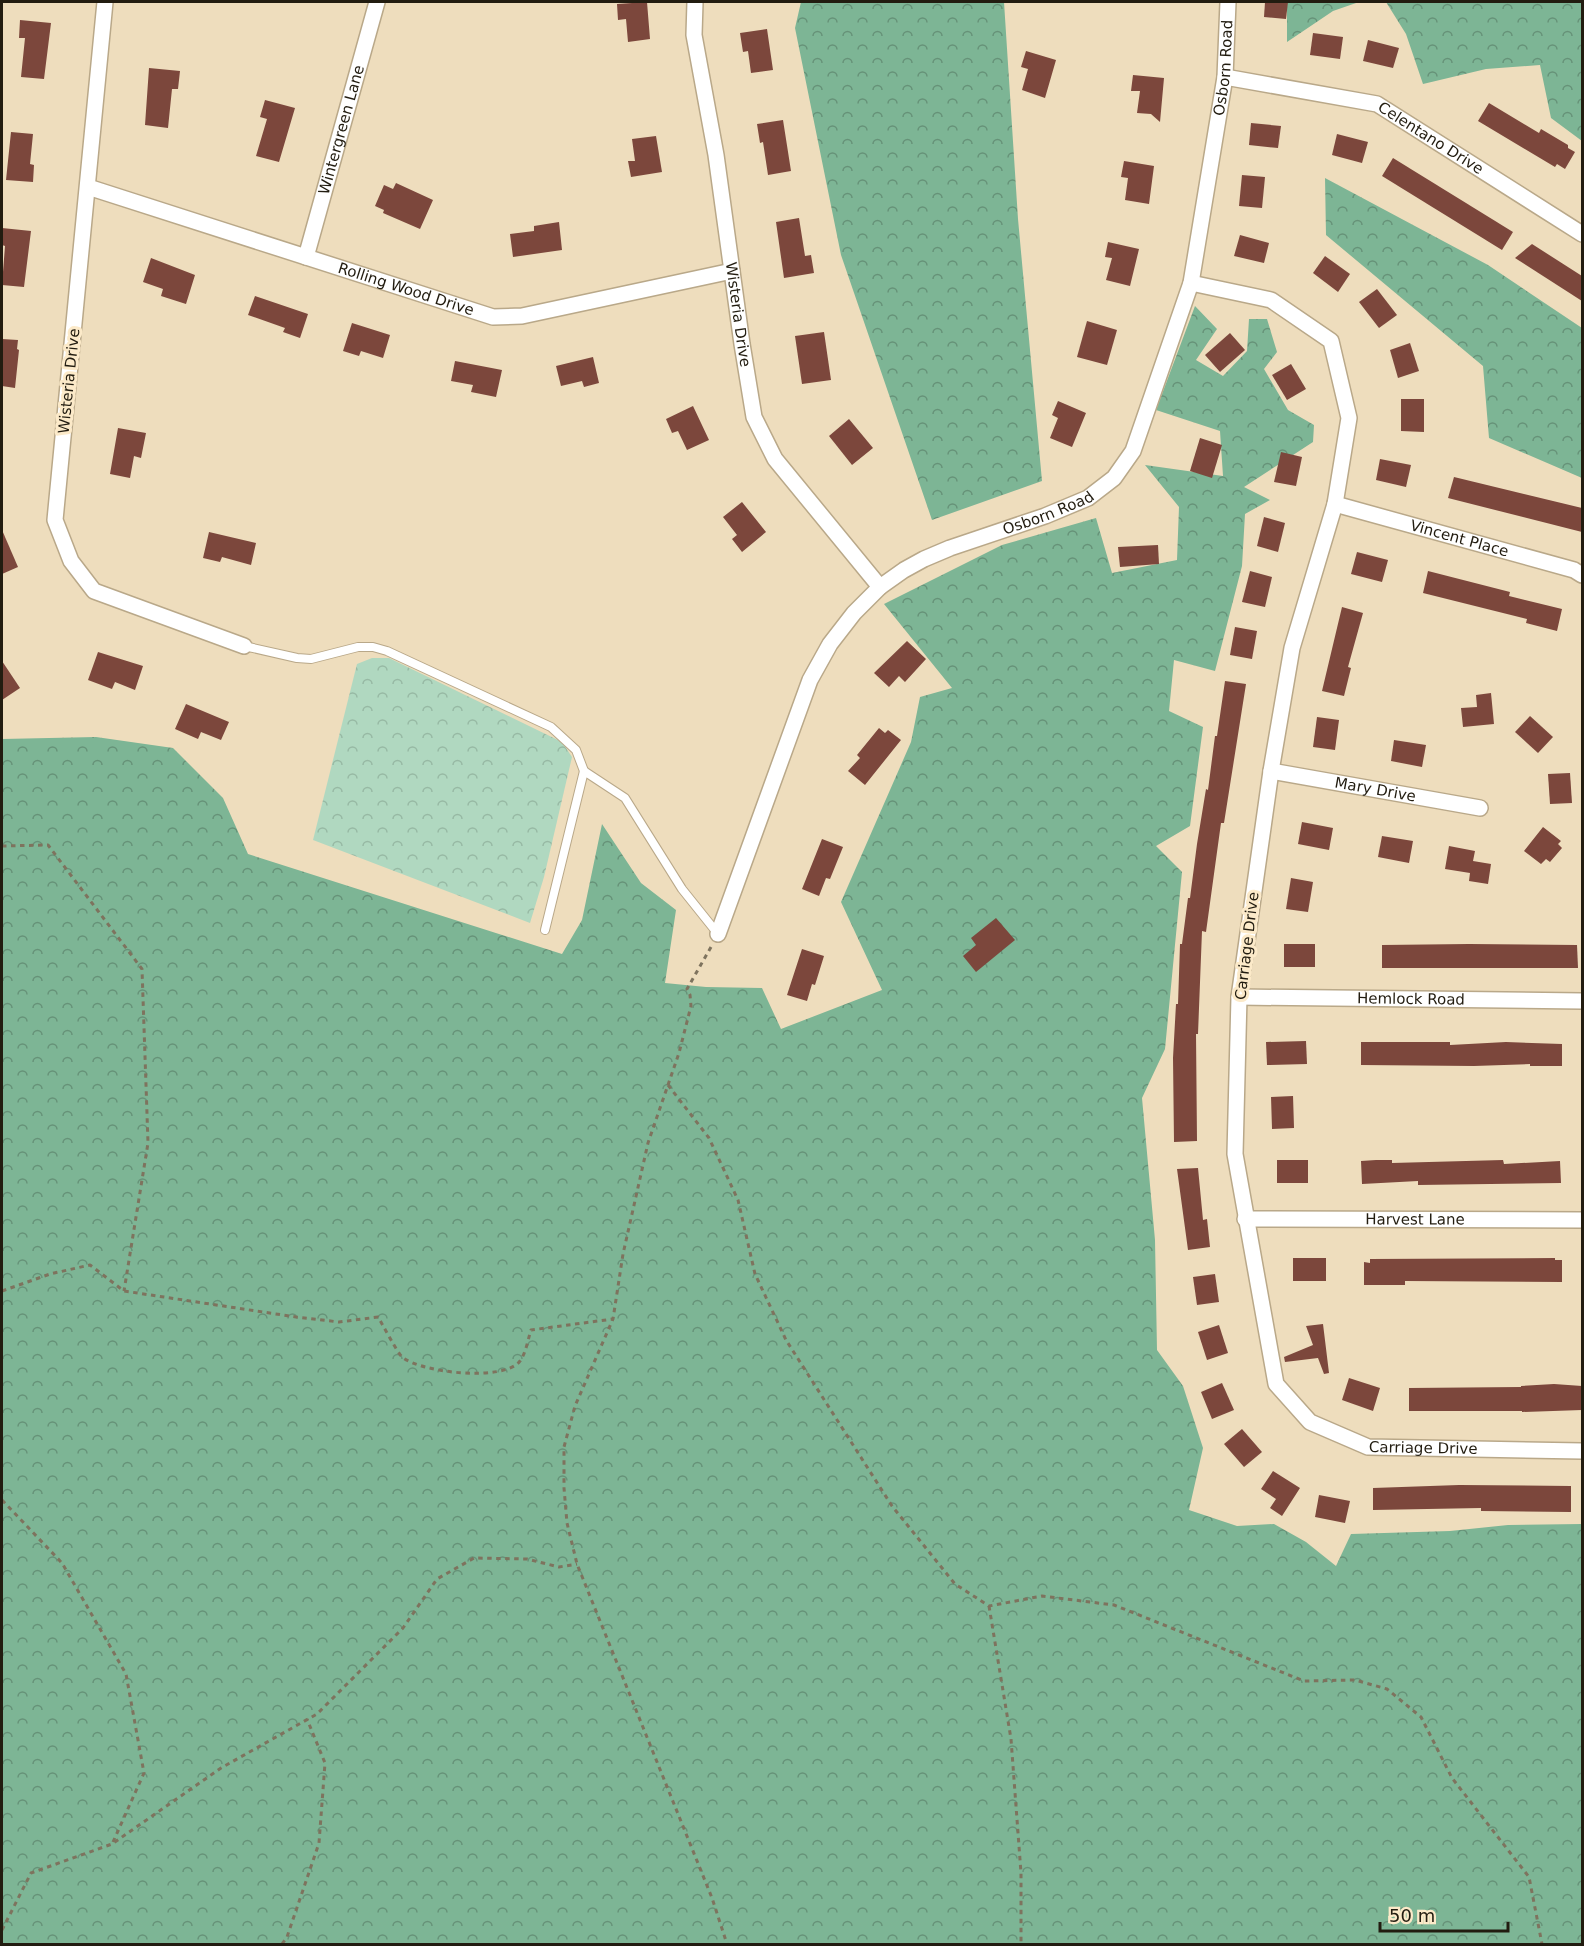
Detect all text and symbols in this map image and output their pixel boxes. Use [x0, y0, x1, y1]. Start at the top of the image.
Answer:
street label: Osborn Road [1210, 20, 1236, 117]
street label: Wintergreen Lane [315, 63, 368, 197]
street label: Celentano Drive [1375, 98, 1487, 178]
street label: Rolling Wood Drive [336, 259, 476, 319]
street label: Wisteria Drive [722, 261, 755, 368]
street label: Wisteria Drive [55, 327, 83, 435]
street label: Osborn Road [1000, 488, 1098, 539]
street label: Vincent Place [1408, 516, 1511, 560]
street label: Mary Drive [1333, 773, 1417, 805]
street label: Carriage Drive [1231, 891, 1263, 1001]
street label: Hemlock Road [1357, 989, 1465, 1009]
street label: Harvest Lane [1365, 1210, 1465, 1229]
street label: Carriage Drive [1369, 1438, 1478, 1458]
scale bar [1380, 1895, 1508, 1933]
text: 50 m [1389, 1905, 1435, 1926]

